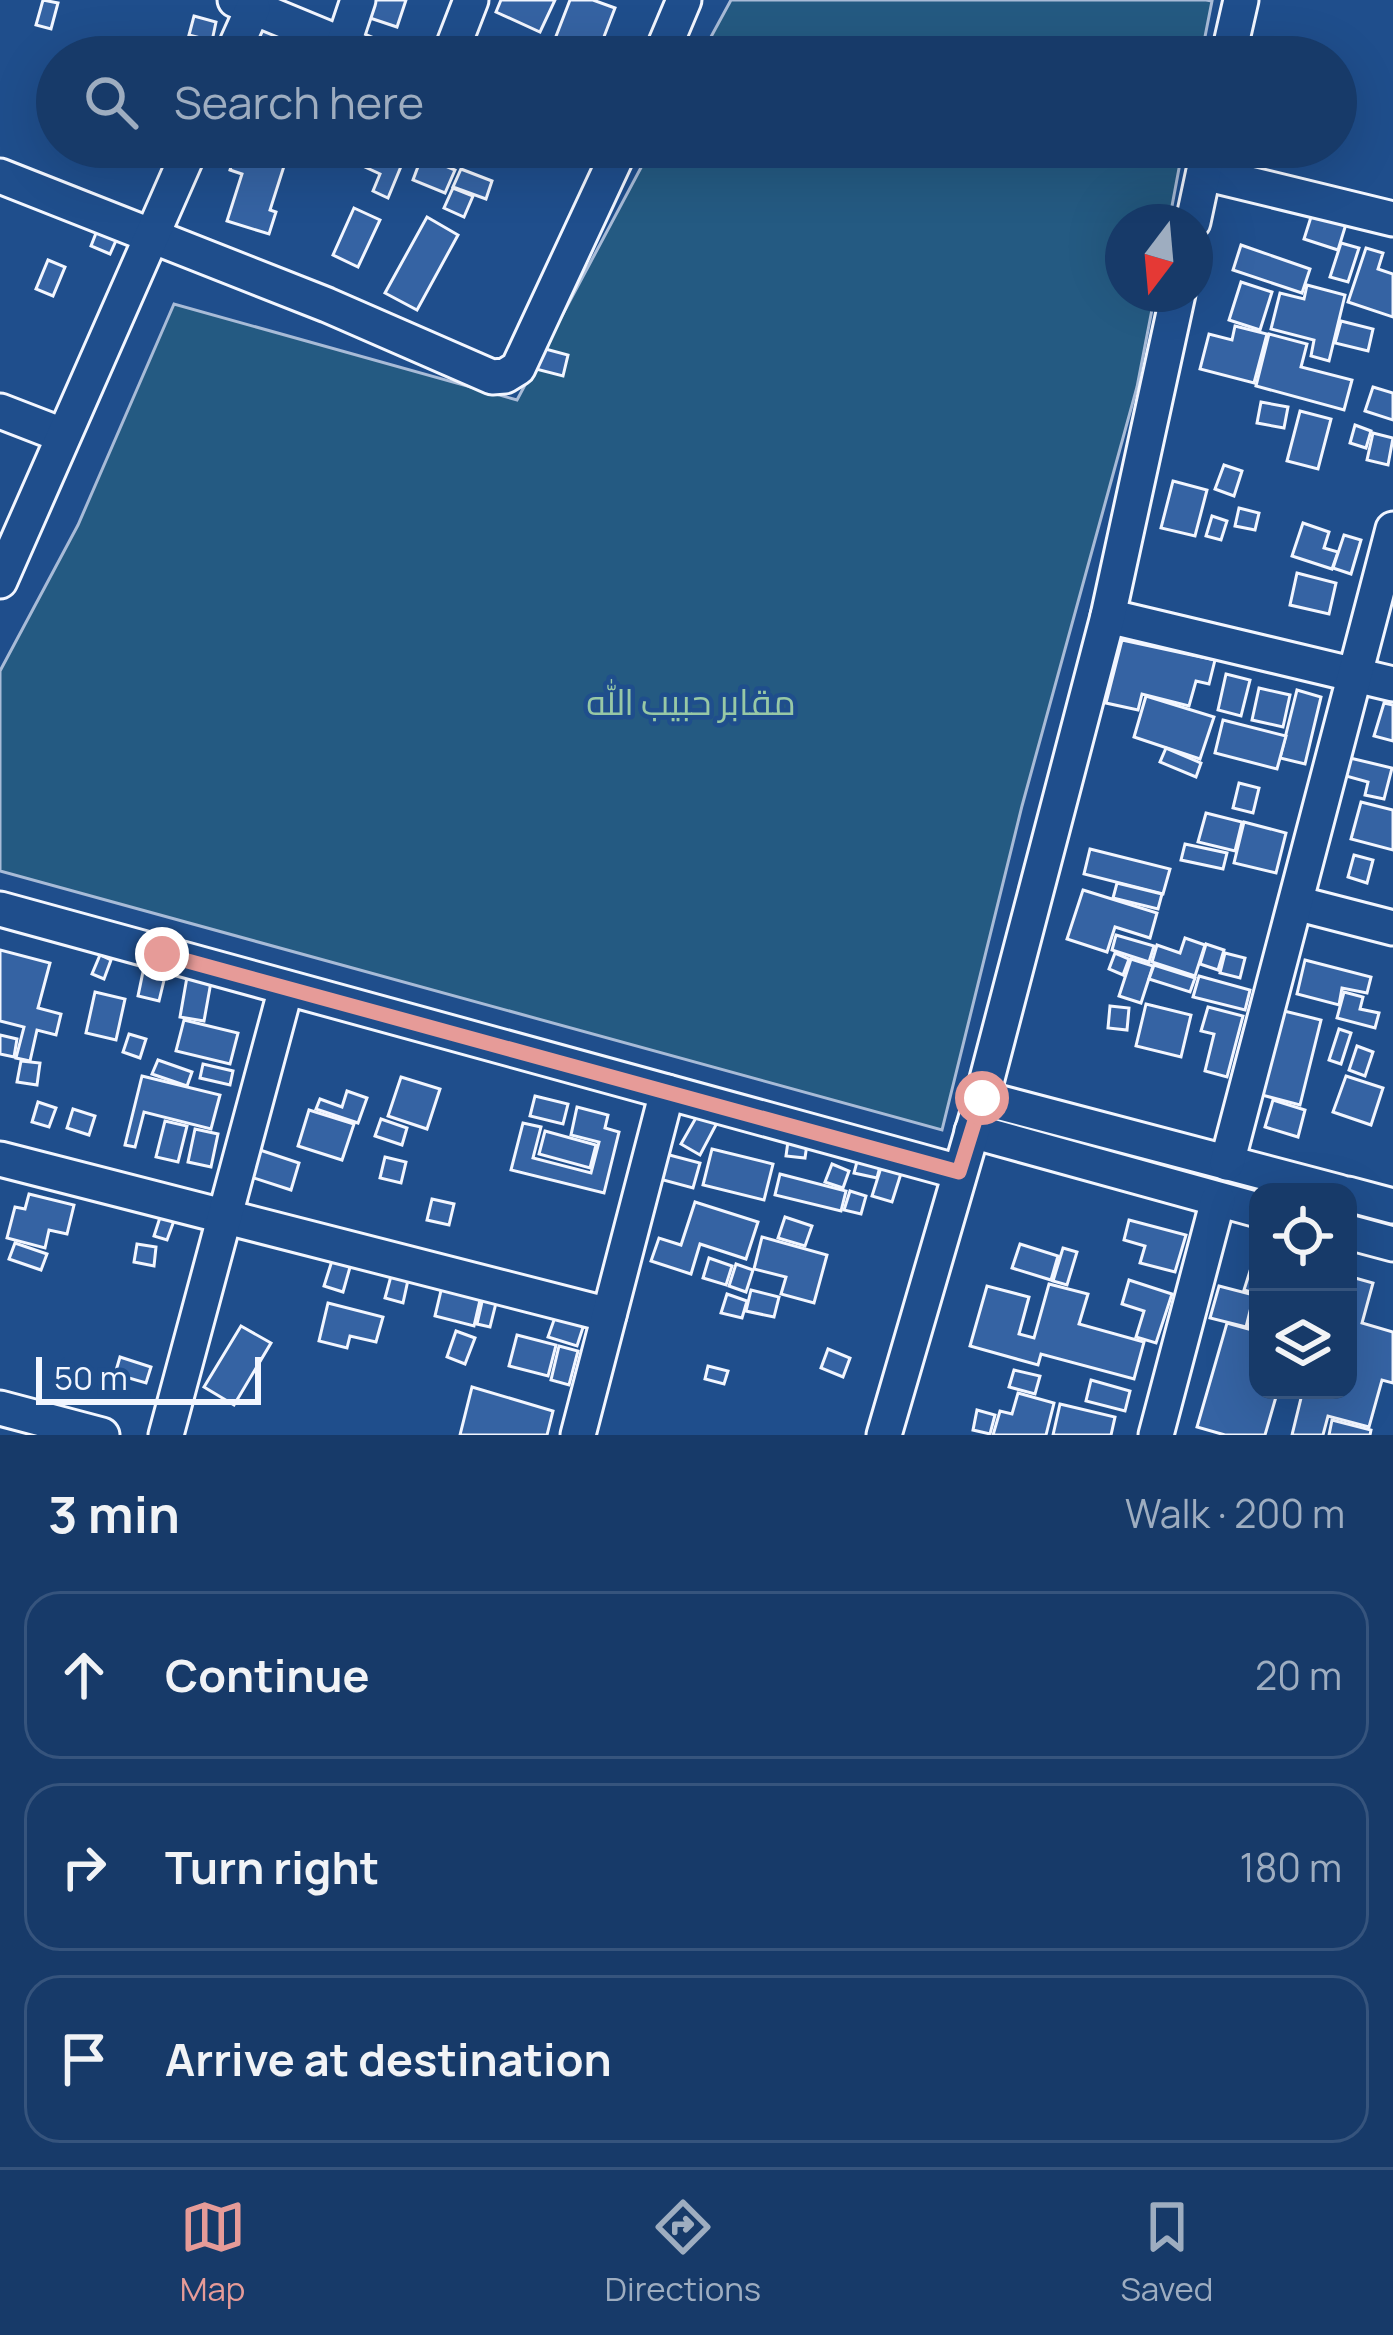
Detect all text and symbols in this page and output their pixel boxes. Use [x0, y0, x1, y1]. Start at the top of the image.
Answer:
search box [36, 36, 1357, 168]
icon: search [78, 69, 144, 135]
text: Search here [174, 71, 424, 133]
north arrow [1105, 204, 1213, 312]
park label: مقابر حبيب الله [586, 677, 796, 726]
route end [135, 927, 189, 981]
route start [955, 1071, 1009, 1125]
map controls [1249, 1183, 1357, 1399]
button: locate [1249, 1183, 1357, 1291]
button: layers [1249, 1291, 1357, 1399]
scale bar [36, 1351, 261, 1404]
text: 50 m [54, 1355, 128, 1400]
text: 3 min [48, 1479, 180, 1548]
text: Walk · 200 m [1125, 1486, 1345, 1540]
icon: ahead [51, 1642, 117, 1708]
text: Continue [165, 1644, 370, 1706]
text: 20 m [1255, 1648, 1342, 1702]
icon: right [51, 1834, 117, 1900]
text: Turn right [165, 1836, 379, 1898]
text: 180 m [1239, 1840, 1342, 1894]
icon: arrive [51, 2026, 117, 2092]
text: Arrive at destination [165, 2028, 612, 2090]
tab: Map [180, 2194, 246, 2311]
tab: Directions [605, 2194, 761, 2311]
tab: Saved [1120, 2194, 1213, 2311]

